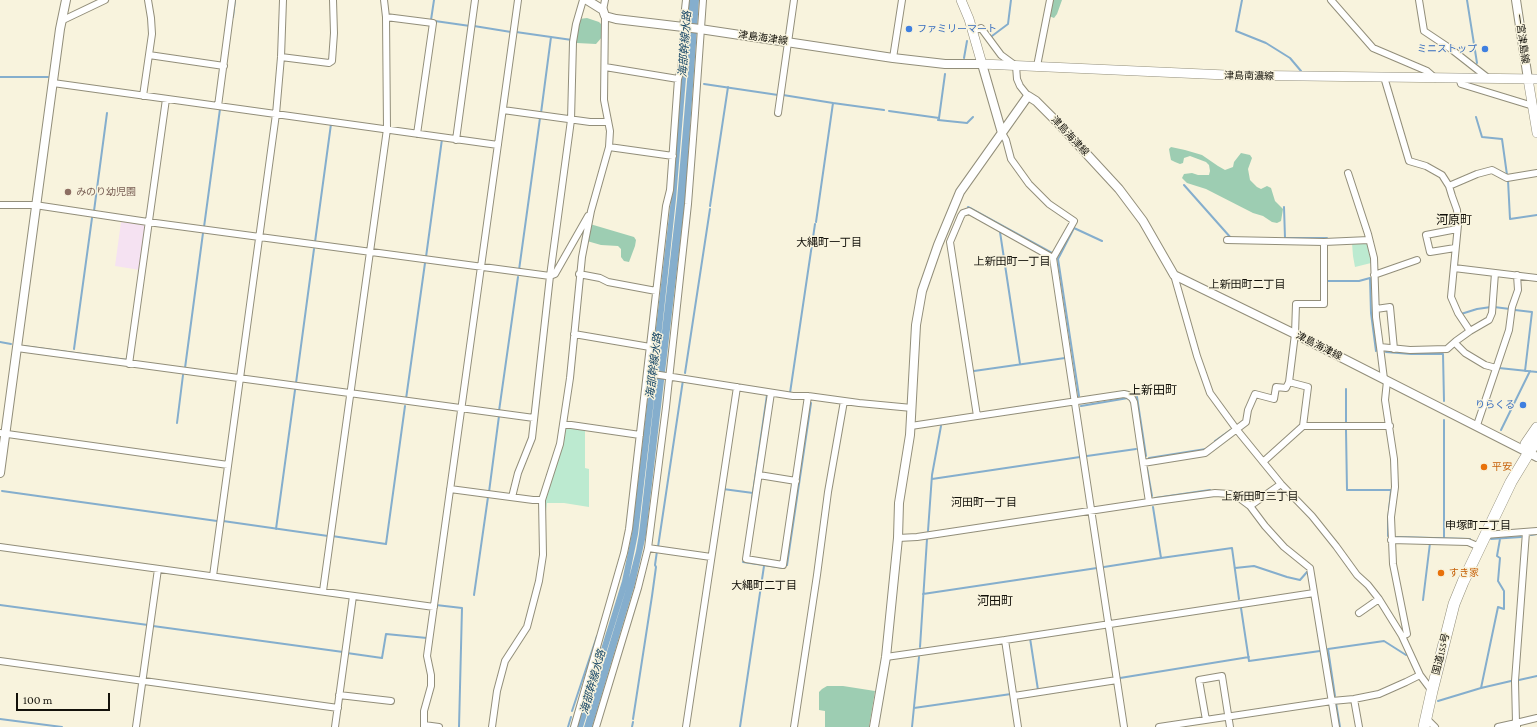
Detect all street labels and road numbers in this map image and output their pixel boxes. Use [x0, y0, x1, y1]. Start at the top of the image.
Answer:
street label: 一宮津島線 [1513, 13, 1531, 65]
street label: 津島海津線 [737, 29, 789, 47]
street label: 津島南濃線 [1224, 70, 1274, 82]
street label: 津島海津線 [1049, 114, 1091, 158]
street label: 津島海津線 [1294, 329, 1344, 363]
street label: 国道155号 [1430, 632, 1452, 676]

